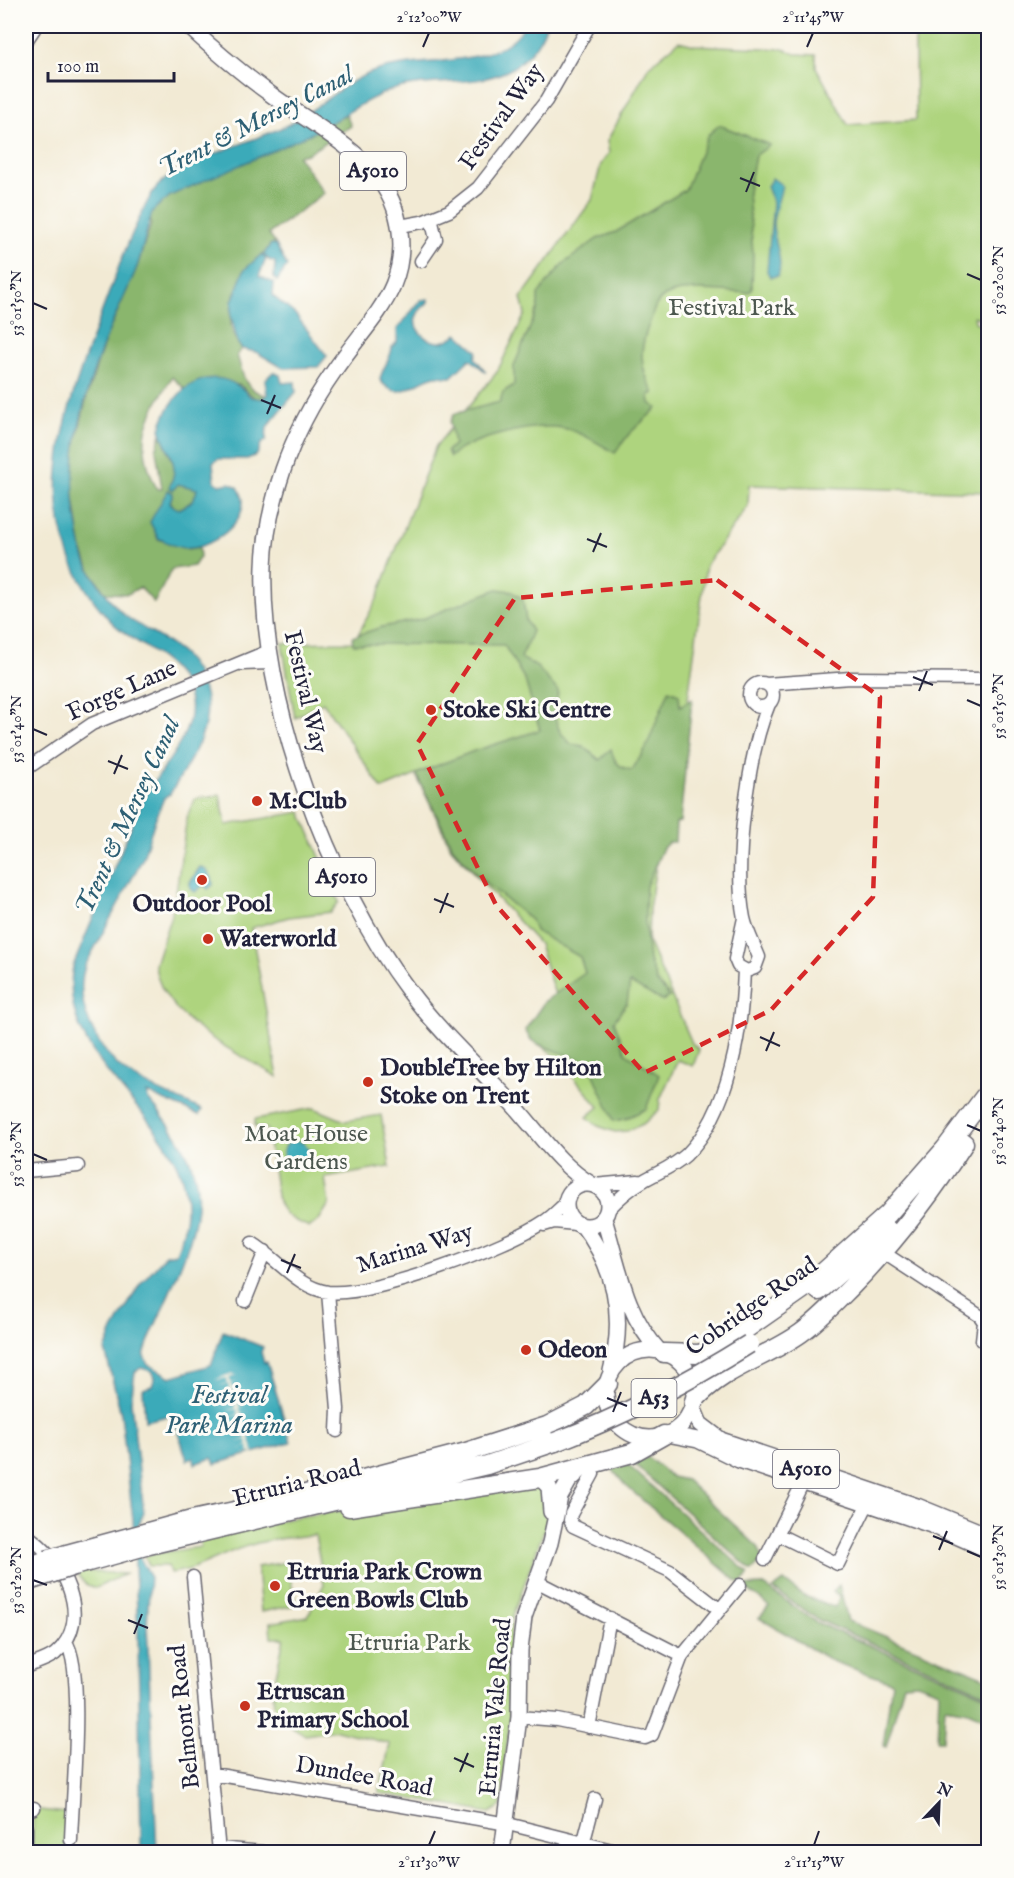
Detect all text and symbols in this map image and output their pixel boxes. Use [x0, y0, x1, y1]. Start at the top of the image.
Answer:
text: 2°12'00"W [396, 8, 462, 27]
text: 2°11'45"W [782, 8, 844, 27]
scale bar [48, 45, 174, 83]
text: 100 m [57, 56, 99, 79]
street label: Festival Way [453, 57, 551, 177]
water label: Trent & Mersey Canal [153, 58, 361, 185]
road number: A5010 [340, 152, 406, 190]
text: 53°02'00"N [989, 245, 1008, 315]
text: 53°01'50"N [7, 270, 26, 336]
park label: Festival Park [668, 293, 796, 324]
street label: Festival Way [276, 628, 334, 757]
street label: Forge Lane [62, 653, 182, 729]
text: 53°01'50"N [989, 673, 1008, 739]
text: 53°01'40"N [7, 695, 26, 763]
place label: Stoke Ski Centre [443, 695, 611, 726]
marker: Stoke Ski Centre [424, 703, 438, 717]
water label: Trent & Mersey Canal [68, 710, 189, 920]
place label: M:Club [269, 786, 347, 817]
marker: M:Club [250, 794, 264, 808]
road number: A5010 [309, 858, 375, 896]
marker: Outdoor Pool [195, 873, 209, 887]
place label: Outdoor Pool [133, 889, 272, 920]
place label: Waterworld [219, 924, 338, 955]
marker: Waterworld [201, 932, 215, 946]
place label: DoubleTree by Hilton Stoke on Trent [380, 1053, 602, 1112]
marker: DoubleTree by Hilton Stoke on Trent [361, 1075, 375, 1089]
text: 53°01'40"N [989, 1097, 1008, 1165]
park label: Moat House Gardens [244, 1119, 368, 1178]
text: 53°01'30"N [7, 1121, 26, 1187]
street label: Marina Way [353, 1217, 477, 1281]
street label: Cobridge Road [680, 1250, 824, 1364]
place label: Odeon [538, 1335, 608, 1366]
marker: Odeon [519, 1343, 533, 1357]
water label: Festival Park Marina [165, 1379, 293, 1442]
road number: A53 [632, 1379, 676, 1417]
road number: A5010 [773, 1450, 839, 1488]
street label: Etruria Road [230, 1453, 365, 1515]
text: 53°01'30"N [989, 1524, 1008, 1590]
text: 53°01'20"N [7, 1546, 26, 1614]
place label: Etruria Park Crown Green Bowls Club [287, 1557, 482, 1616]
marker: Etruria Park Crown Green Bowls Club [268, 1579, 282, 1593]
street label: Etruria Vale Road [473, 1617, 519, 1797]
park label: Etruria Park [348, 1628, 470, 1659]
street label: Belmont Road [162, 1643, 208, 1791]
place label: Etruscan Primary School [257, 1677, 409, 1736]
marker: Etruscan Primary School [238, 1699, 252, 1713]
street label: Dundee Road [293, 1750, 435, 1804]
north arrow [909, 1773, 969, 1833]
text: N [933, 1779, 955, 1803]
text: 2°11'30"W [398, 1853, 461, 1872]
text: 2°11'15"W [784, 1853, 845, 1872]

